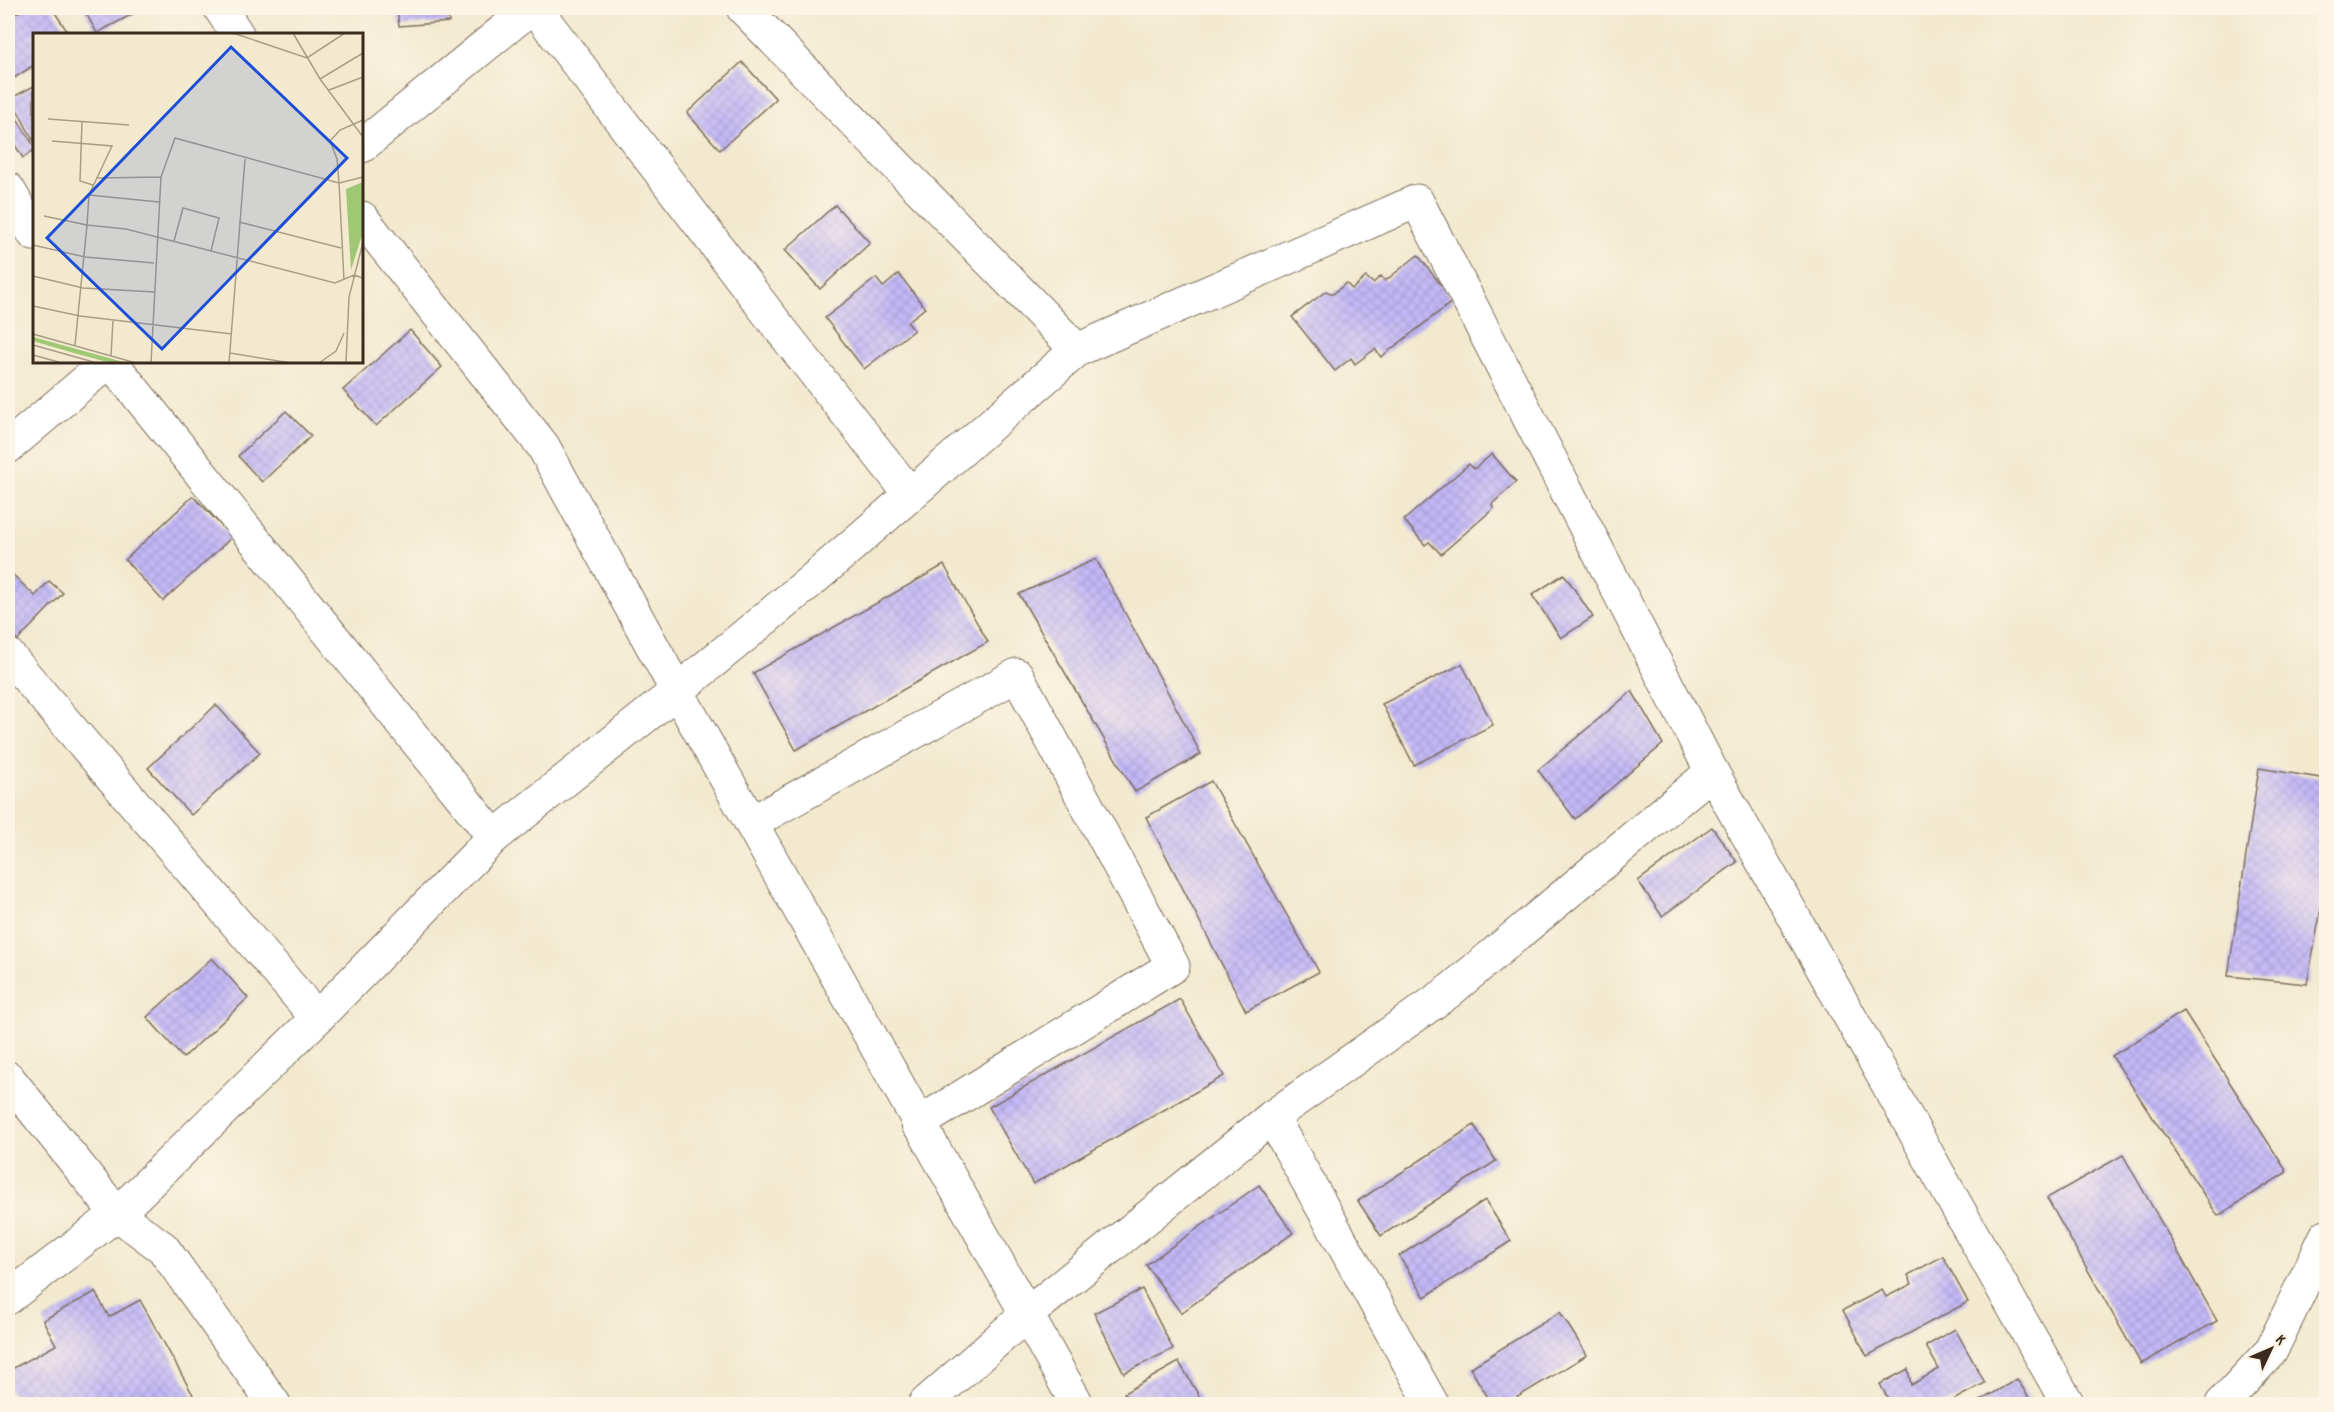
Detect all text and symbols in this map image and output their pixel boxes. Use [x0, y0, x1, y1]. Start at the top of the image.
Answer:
inset map [33, 33, 363, 363]
north arrow [2241, 1319, 2301, 1379]
text: K [2269, 1330, 2291, 1351]

